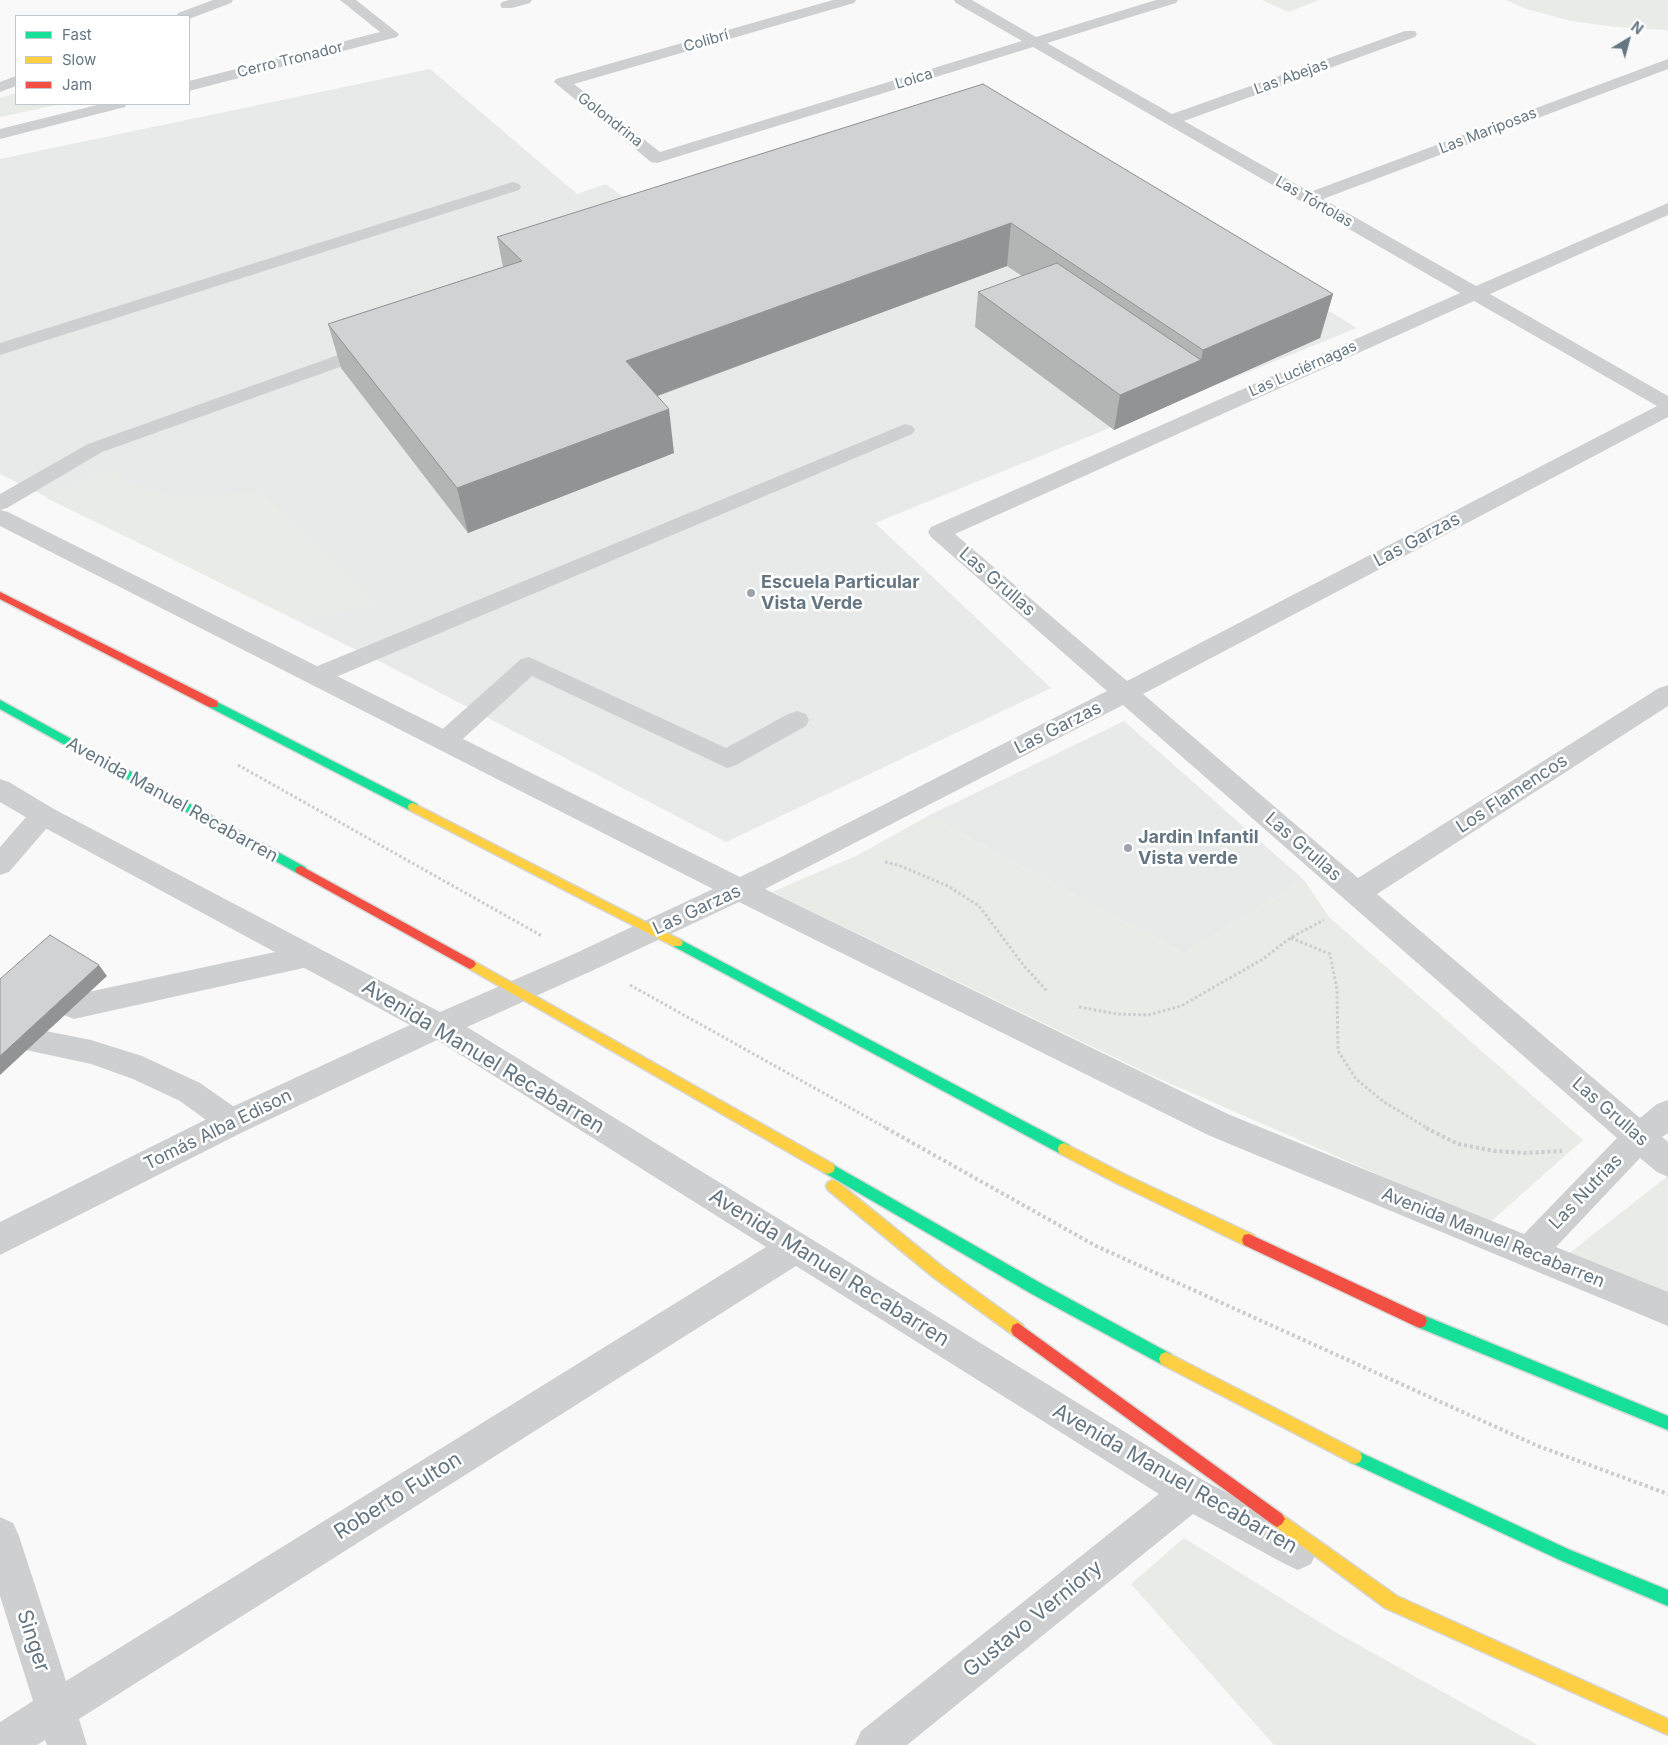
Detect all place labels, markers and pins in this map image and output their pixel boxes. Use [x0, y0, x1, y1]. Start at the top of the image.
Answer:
place label: Escuela Particular Vista Verde [761, 572, 920, 614]
marker: Escuela Particular Vista Verde [745, 587, 757, 599]
place label: Jardin Infantil Vista verde [1138, 827, 1259, 870]
marker: Jardin Infantil Vista verde [1122, 842, 1134, 854]

